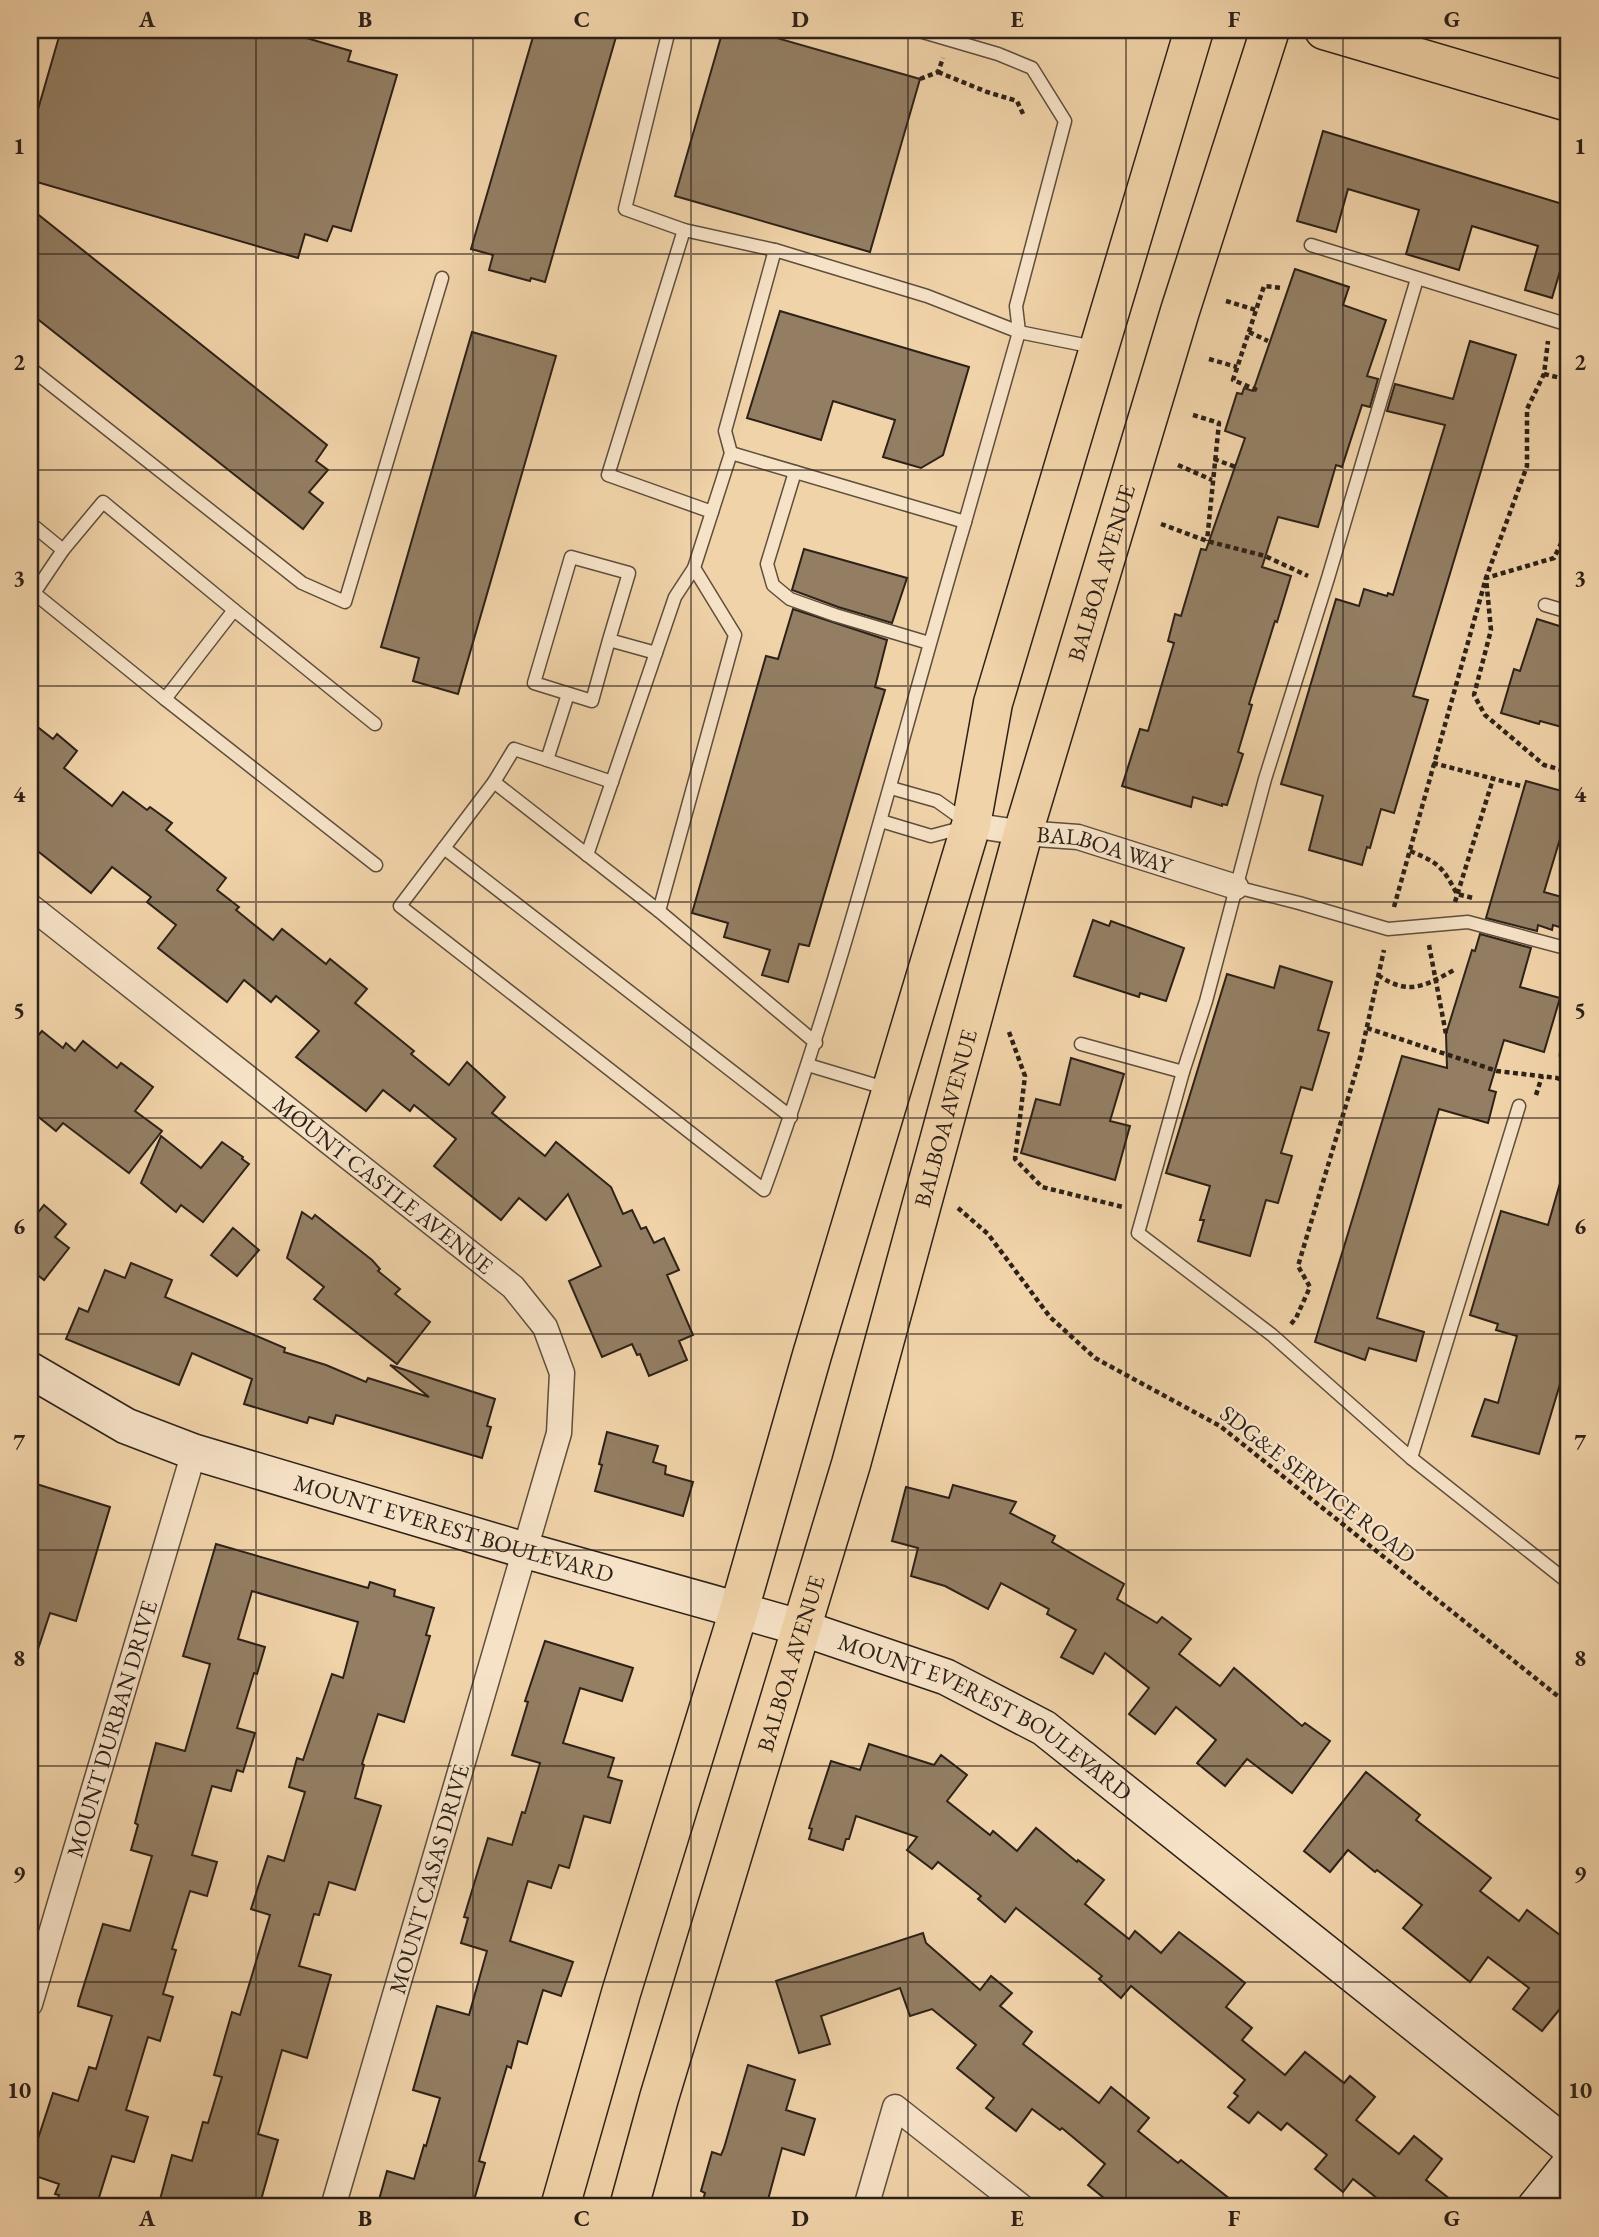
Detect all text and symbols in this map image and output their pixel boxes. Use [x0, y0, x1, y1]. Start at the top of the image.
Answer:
text: A [138, 4, 156, 34]
text: B [358, 4, 372, 34]
text: C [574, 4, 590, 34]
text: D [791, 4, 809, 34]
text: E [1010, 4, 1024, 34]
text: F [1228, 4, 1241, 34]
text: G [1444, 4, 1460, 34]
text: 1 [13, 131, 25, 161]
text: 1 [1574, 131, 1586, 161]
text: 2 [13, 347, 25, 377]
text: 2 [1574, 347, 1586, 377]
street label: BALBOA AVENUE [1060, 481, 1142, 665]
text: 3 [13, 563, 25, 593]
text: 3 [1574, 563, 1586, 593]
text: 4 [13, 779, 26, 809]
text: 4 [1574, 779, 1587, 809]
street label: BALBOA WAY [1036, 819, 1178, 881]
text: 5 [13, 995, 25, 1025]
text: 5 [1574, 995, 1586, 1025]
street label: BALBOA AVENUE [907, 1026, 984, 1210]
street label: MOUNT CASTLE AVENUE [267, 1089, 500, 1281]
text: 6 [13, 1211, 25, 1241]
text: 6 [1574, 1211, 1586, 1241]
street label: SDG&E SERVICE ROAD [1214, 1398, 1422, 1570]
text: 7 [13, 1427, 26, 1457]
text: 7 [1574, 1427, 1587, 1457]
street label: MOUNT EVEREST BOULEVARD [291, 1468, 617, 1589]
street label: BALBOA AVENUE [750, 1572, 831, 1756]
street label: MOUNT DURBAN DRIVE [59, 1597, 164, 1861]
street label: MOUNT EVEREST BOULEVARD [834, 1626, 1138, 1807]
text: 8 [13, 1643, 25, 1673]
text: 8 [1574, 1643, 1586, 1673]
street label: MOUNT CASAS DRIVE [382, 1761, 476, 1997]
text: 9 [13, 1859, 25, 1889]
text: 9 [1574, 1859, 1586, 1889]
text: 10 [7, 2075, 31, 2105]
text: 10 [1568, 2075, 1592, 2105]
text: A [138, 2203, 156, 2233]
text: B [358, 2203, 372, 2233]
text: C [574, 2203, 590, 2233]
text: D [791, 2203, 809, 2233]
text: E [1010, 2203, 1024, 2233]
text: F [1228, 2203, 1241, 2233]
text: G [1444, 2203, 1460, 2233]

